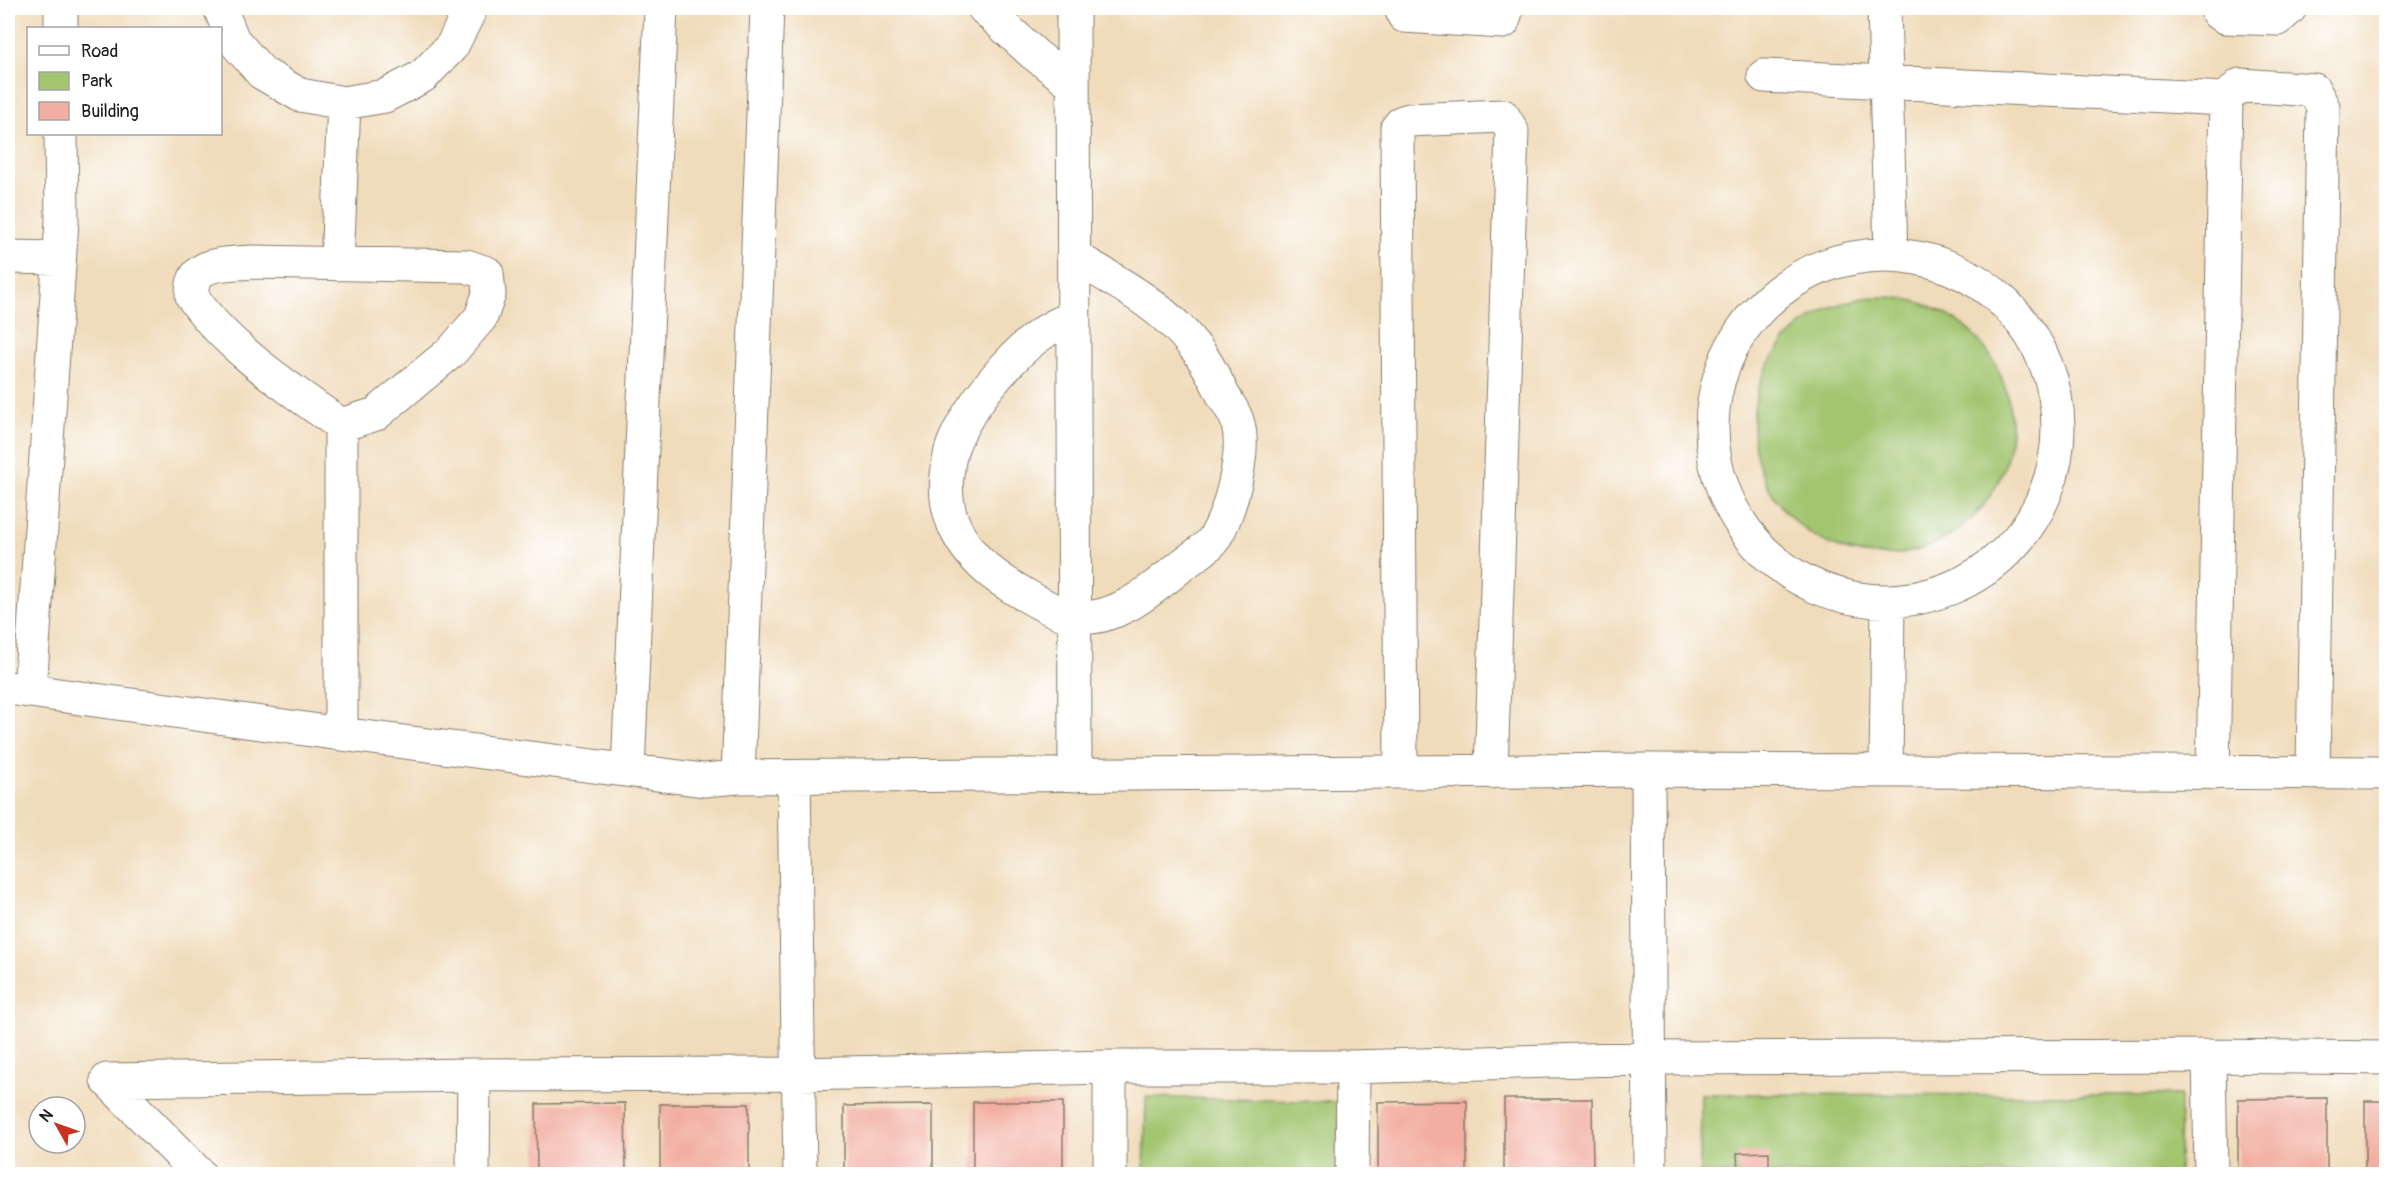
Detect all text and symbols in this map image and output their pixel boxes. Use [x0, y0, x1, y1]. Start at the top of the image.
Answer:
legend [27, 27, 222, 135]
text: Road [81, 40, 118, 63]
text: Park [81, 70, 113, 93]
text: Building [81, 100, 139, 123]
north arrow [27, 1095, 87, 1155]
text: N [35, 1105, 58, 1127]

